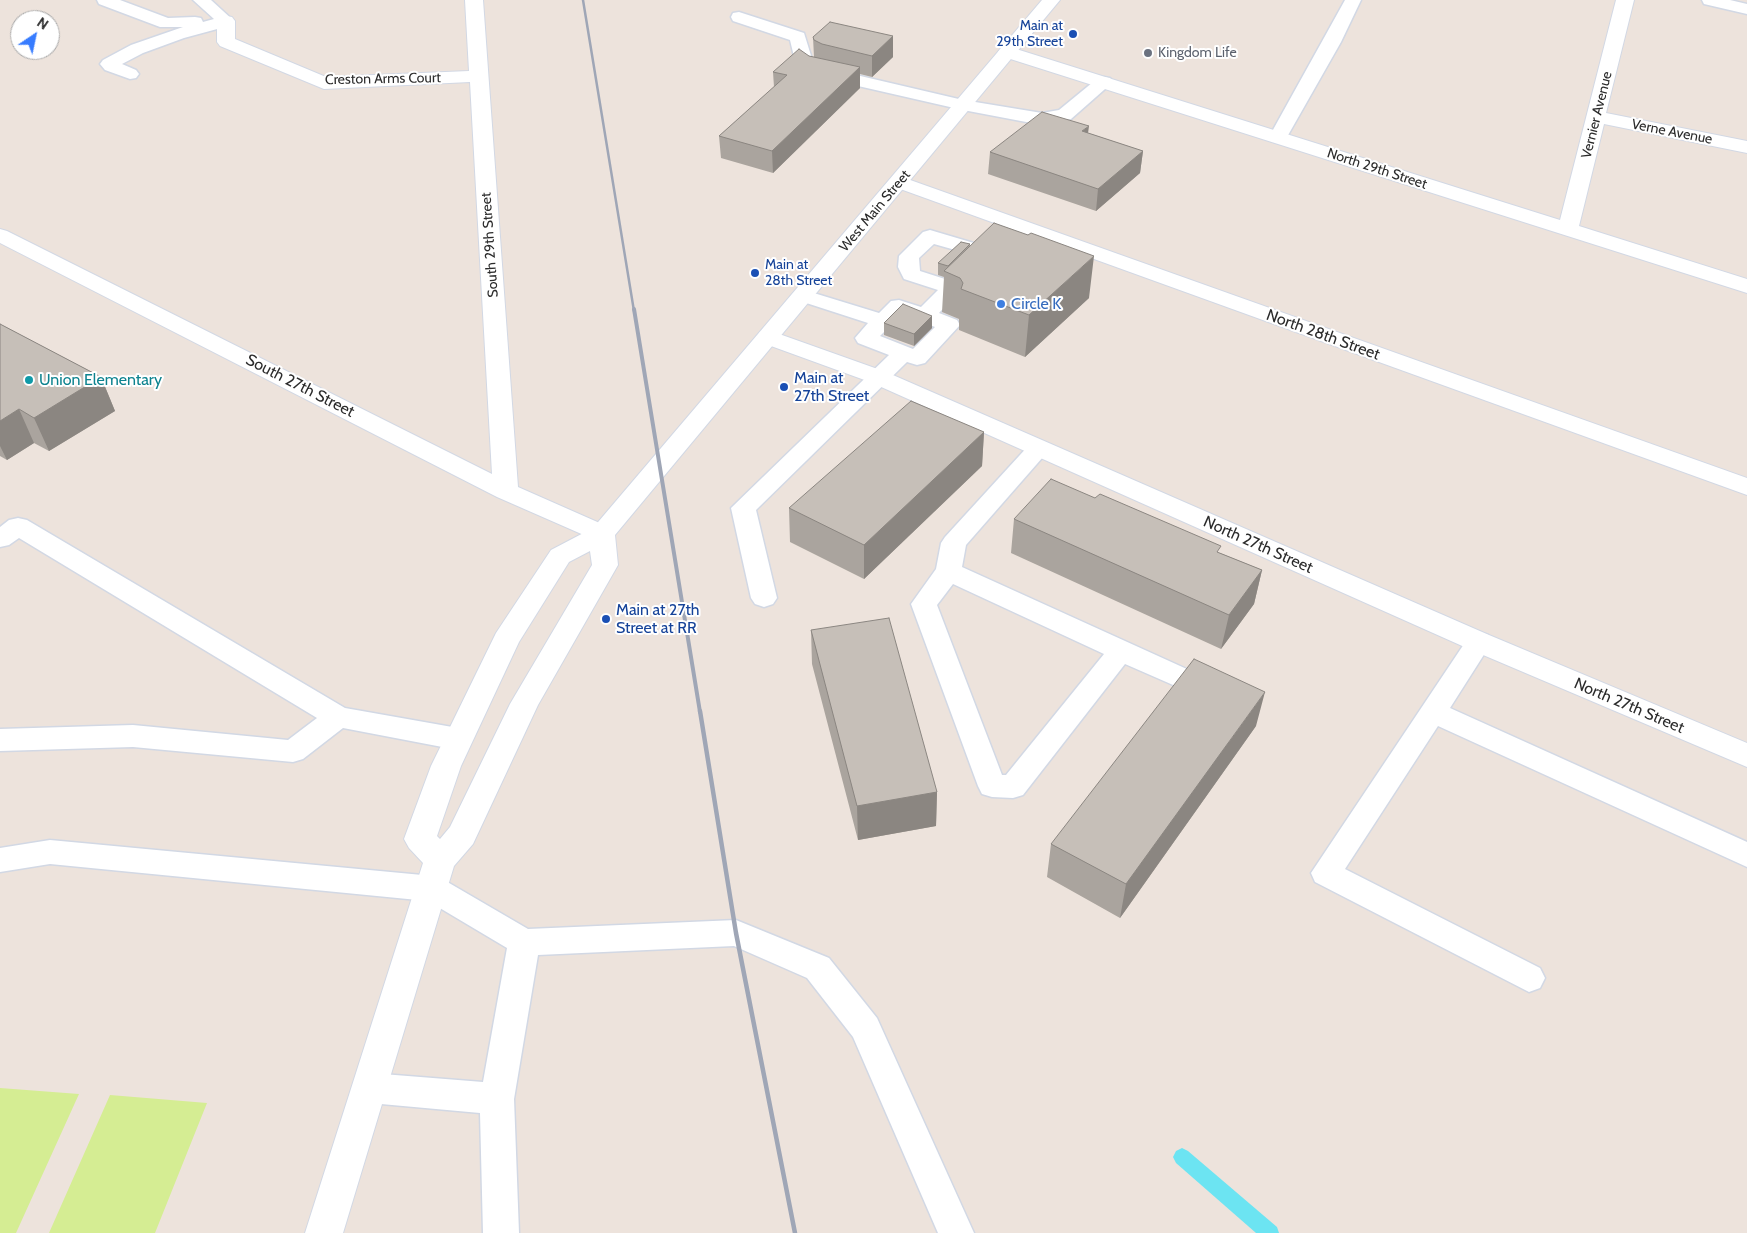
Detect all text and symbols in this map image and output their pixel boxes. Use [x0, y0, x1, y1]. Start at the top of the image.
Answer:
north arrow [10, 10, 60, 60]
text: N [34, 13, 52, 34]
place label: Main at 29th Street [996, 18, 1063, 50]
marker: Main at 29th Street [1067, 28, 1079, 40]
place label: Kingdom Life [1158, 45, 1237, 61]
marker: Kingdom Life [1142, 47, 1154, 59]
street label: Creston Arms Court [325, 70, 441, 88]
street label: Vernier Avenue [1578, 70, 1616, 160]
street label: Verne Avenue [1630, 116, 1714, 148]
street label: North 29th Street [1325, 145, 1429, 193]
street label: West Main Street [836, 167, 914, 255]
street label: South 29th Street [478, 192, 502, 298]
place label: Main at 28th Street [765, 257, 832, 290]
marker: Main at 28th Street [749, 267, 761, 279]
place label: Circle K [1011, 294, 1061, 314]
marker: Circle K [995, 298, 1007, 310]
street label: North 28th Street [1264, 306, 1382, 364]
street label: South 27th Street [242, 350, 358, 422]
place label: Main at 27th Street [794, 368, 869, 406]
place label: Union Elementary [39, 370, 162, 390]
marker: Union Elementary [23, 374, 35, 386]
marker: Main at 27th Street [778, 381, 790, 393]
street label: North 27th Street [1200, 512, 1316, 578]
place label: Main at 27th Street at RR [616, 600, 700, 638]
marker: Main at 27th Street at RR [600, 613, 612, 625]
street label: North 27th Street [1571, 674, 1687, 738]

